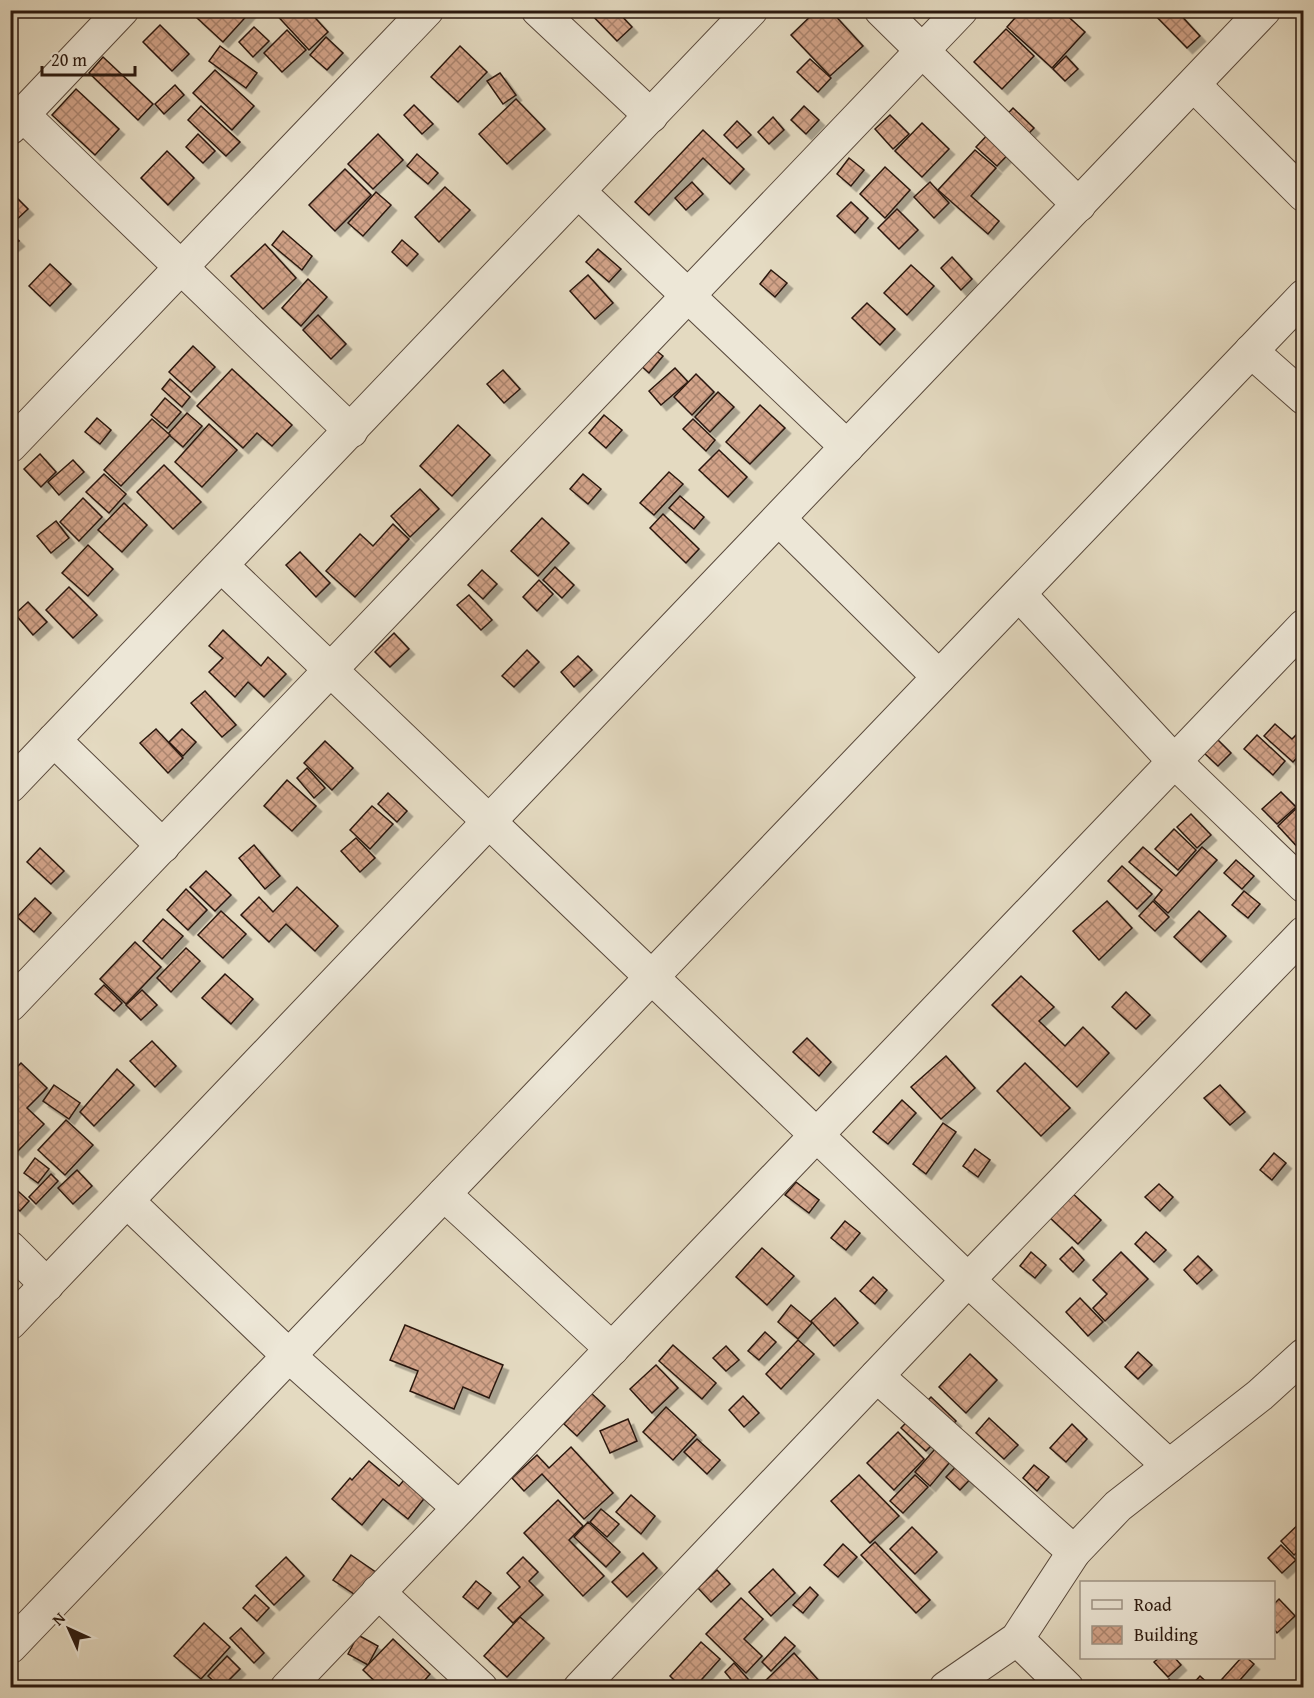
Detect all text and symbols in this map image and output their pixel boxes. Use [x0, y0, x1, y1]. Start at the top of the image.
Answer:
scale bar [42, 39, 135, 77]
text: 20 m [51, 46, 87, 73]
legend [1080, 1581, 1275, 1659]
text: Road [1134, 1591, 1172, 1618]
north arrow [39, 1599, 99, 1659]
text: N [46, 1606, 71, 1631]
text: Building [1134, 1621, 1198, 1648]

